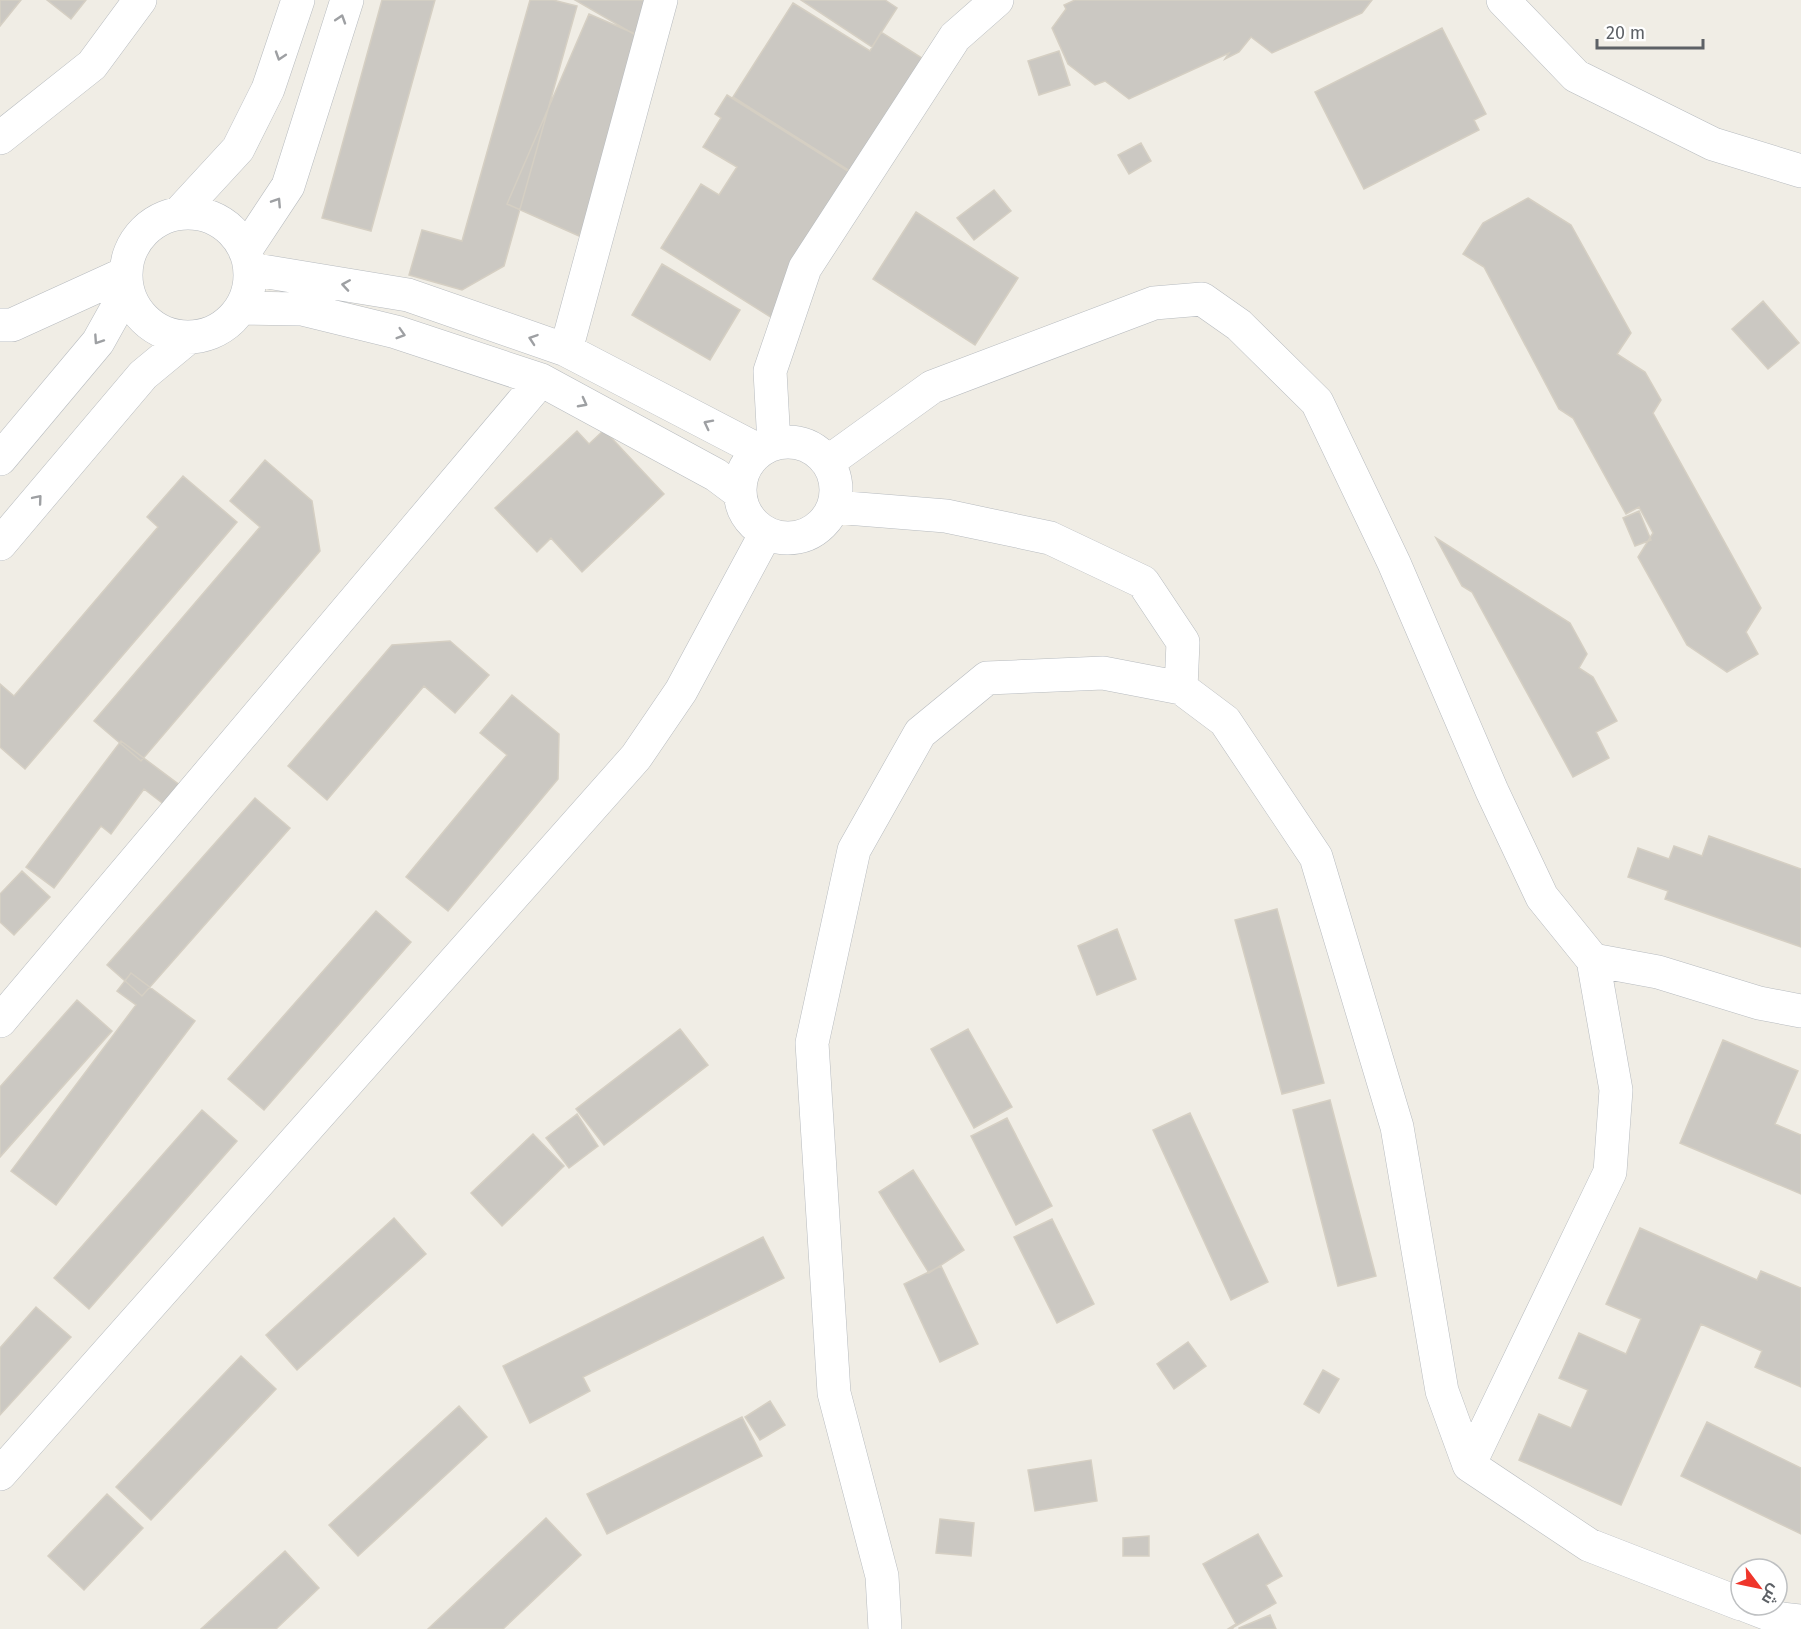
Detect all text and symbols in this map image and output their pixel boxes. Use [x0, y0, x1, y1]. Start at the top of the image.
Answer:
scale bar [1597, 12, 1704, 50]
one-way arrow [334, 14, 346, 25]
text: 20 m [1606, 22, 1645, 44]
one-way arrow [274, 50, 287, 61]
one-way arrow [270, 198, 281, 209]
one-way arrow [341, 279, 351, 292]
one-way arrow [395, 327, 406, 339]
one-way arrow [528, 333, 539, 346]
one-way arrow [94, 334, 105, 345]
one-way arrow [577, 396, 587, 407]
one-way arrow [703, 419, 714, 431]
one-way arrow [31, 495, 42, 506]
north arrow [1729, 1557, 1789, 1617]
text: ش [1758, 1581, 1785, 1608]

